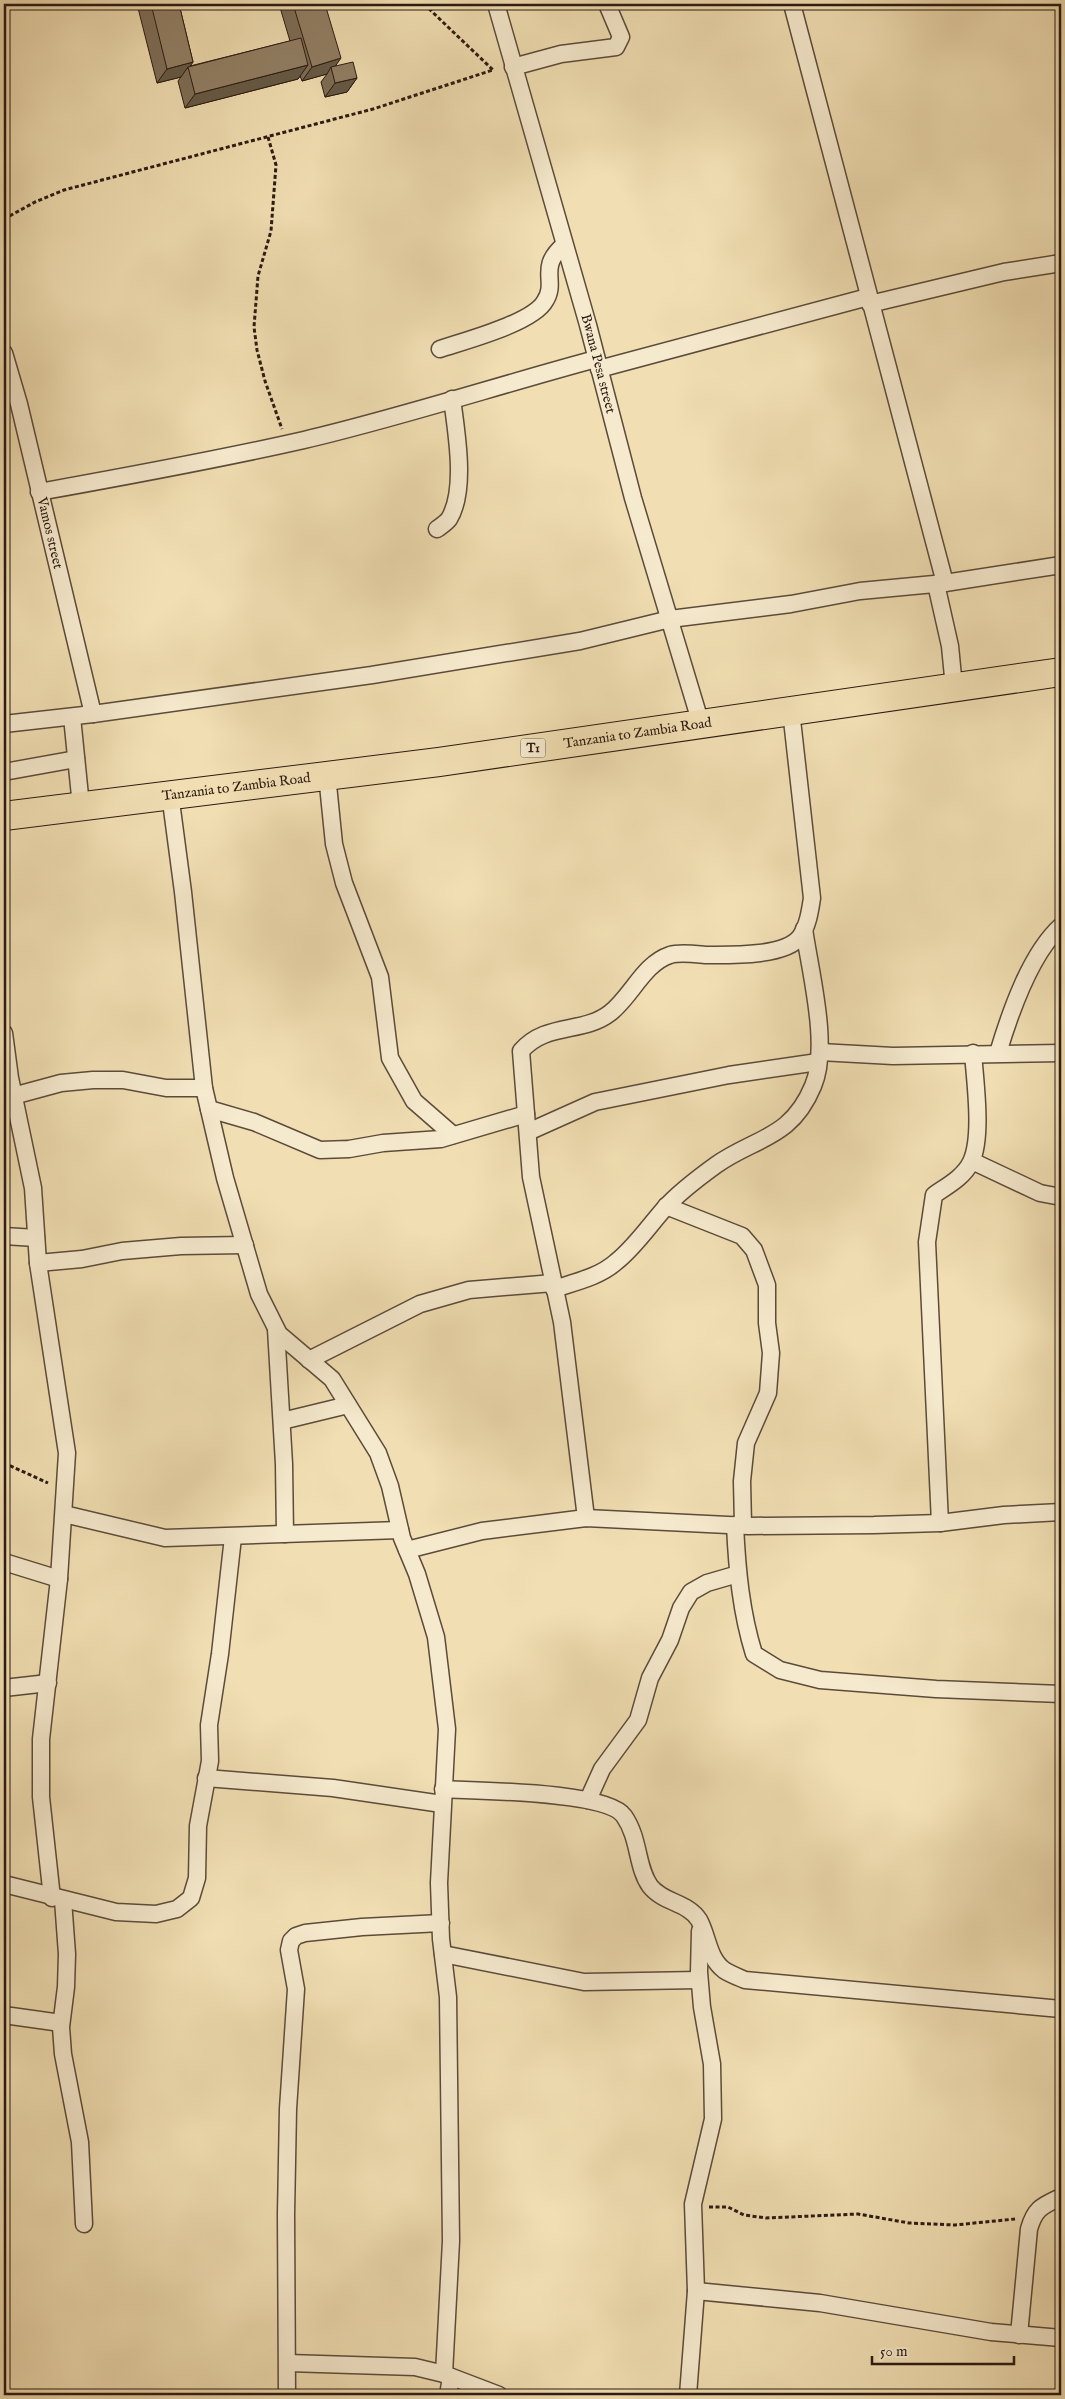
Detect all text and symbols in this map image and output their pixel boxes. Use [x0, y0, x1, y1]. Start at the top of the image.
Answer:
street label: Bwana Pesa street [576, 312, 620, 416]
street label: Vamos street [32, 495, 67, 571]
street label: Tanzania to Zambia Road [562, 714, 713, 753]
road number: T1 [520, 738, 546, 758]
street label: Tanzania to Zambia Road [161, 769, 312, 805]
scale bar [872, 2334, 1015, 2366]
text: 50 m [880, 2342, 908, 2361]

